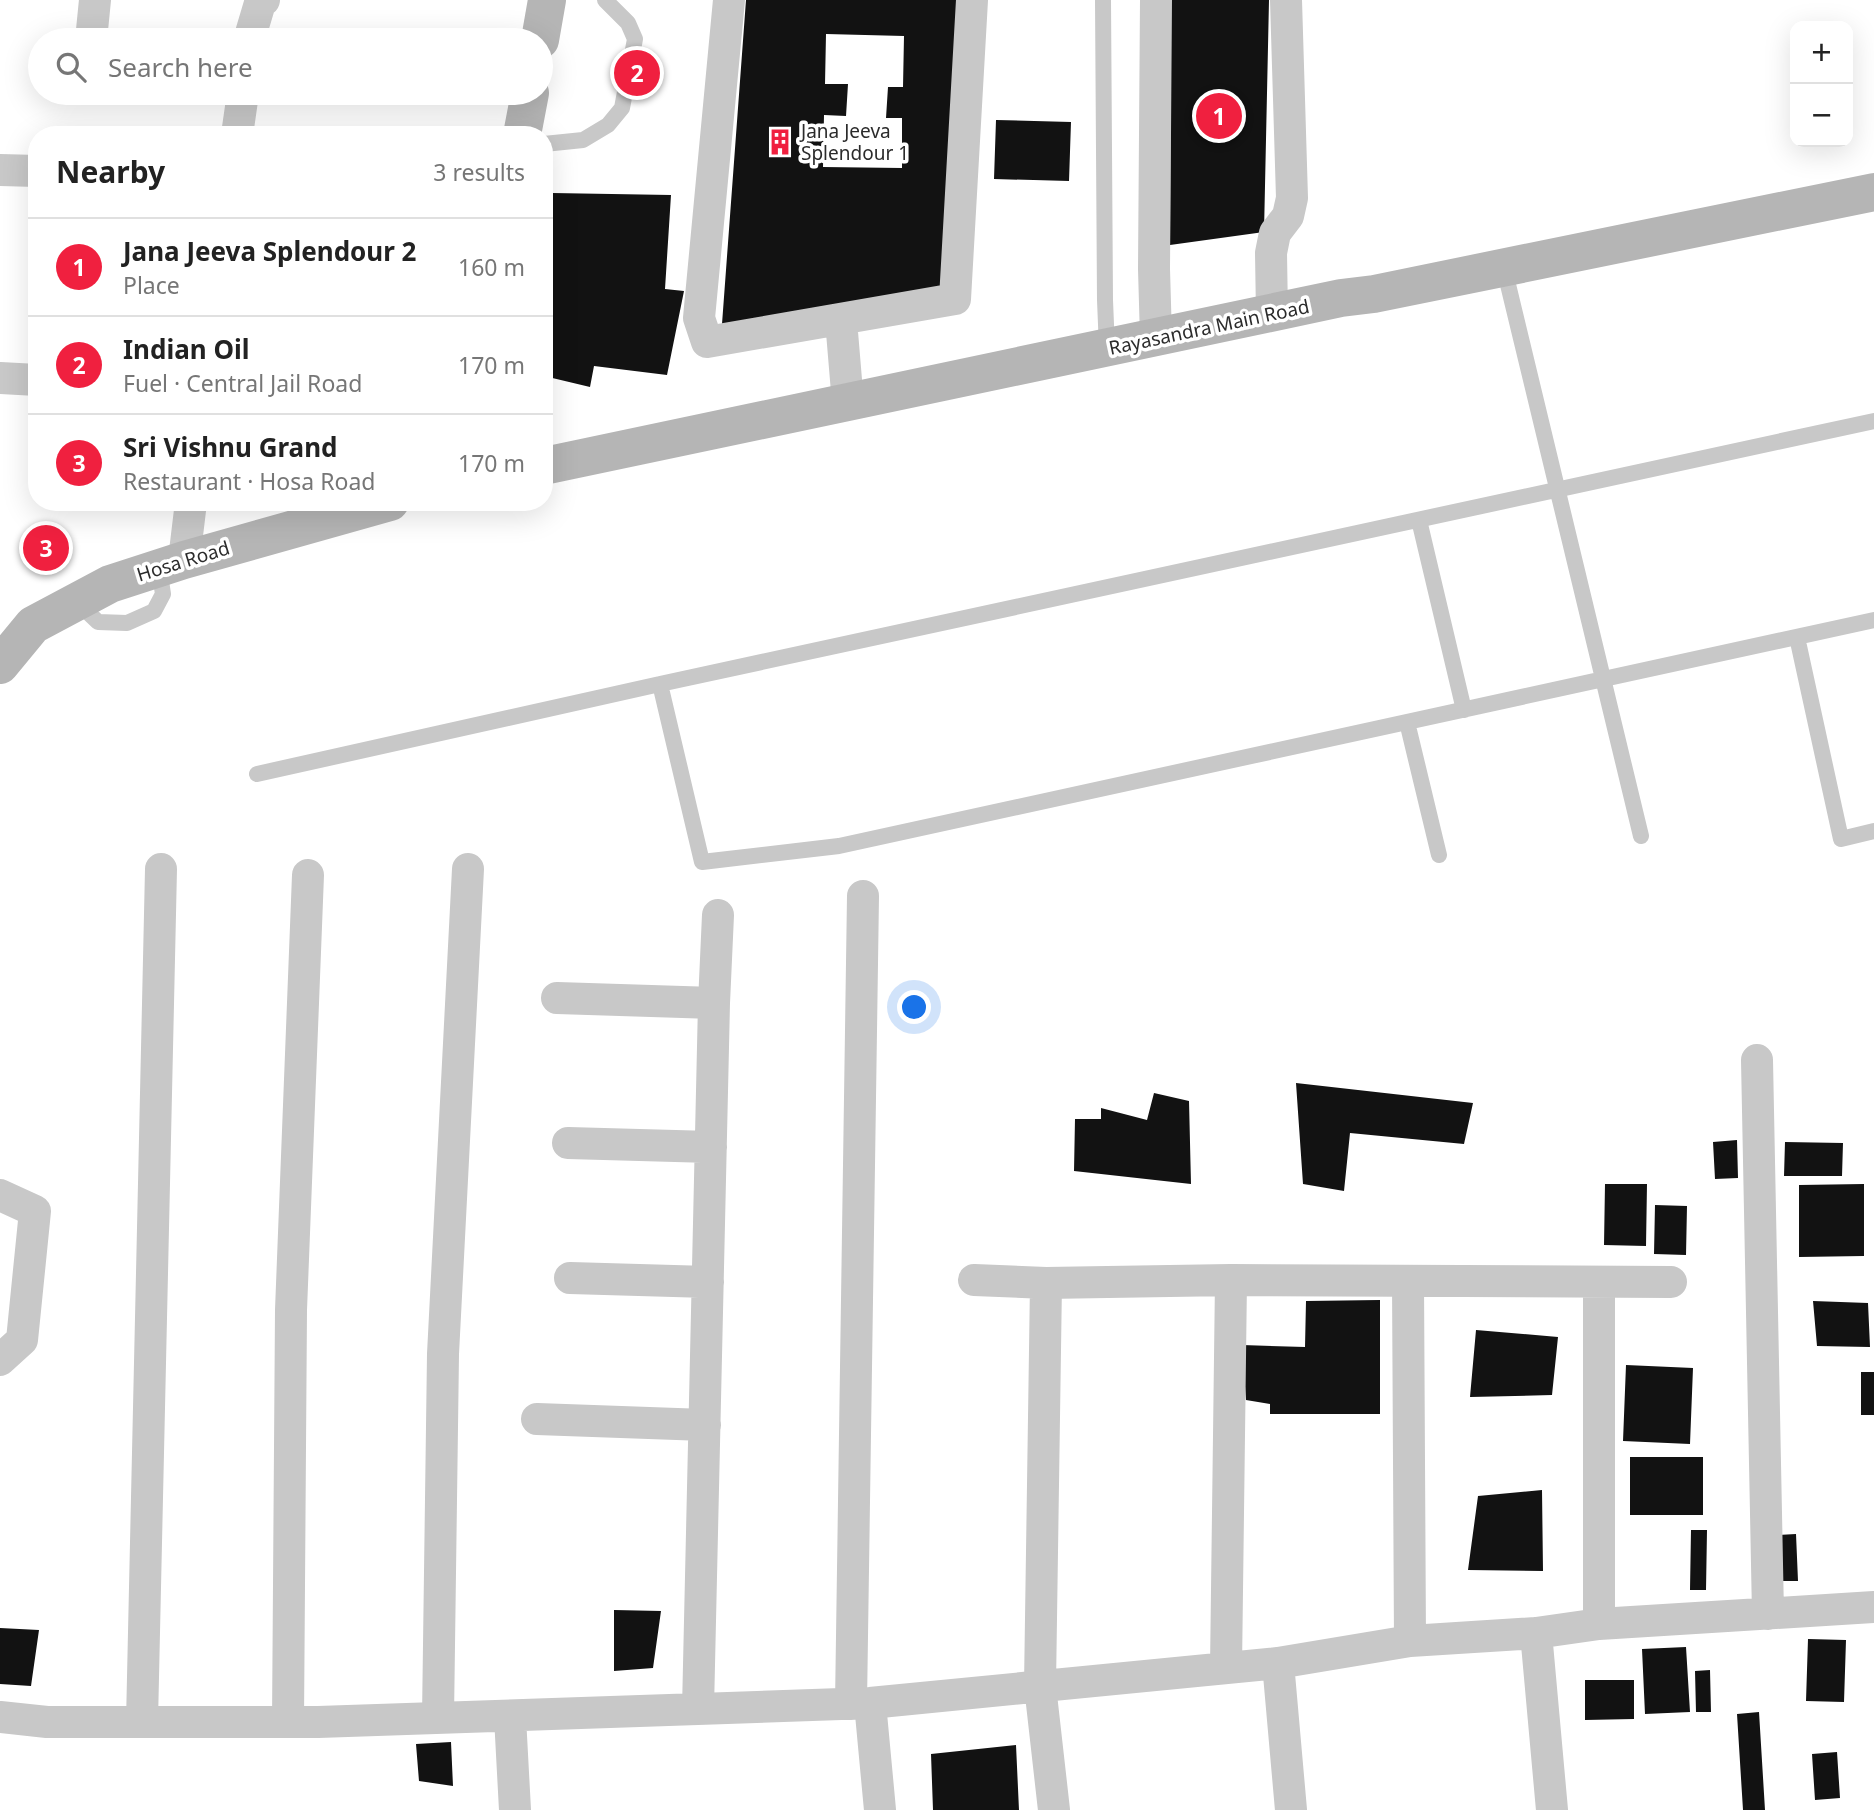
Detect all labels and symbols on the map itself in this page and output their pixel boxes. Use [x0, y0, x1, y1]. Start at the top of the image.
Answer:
pin: 2 [614, 47, 660, 99]
pin: 1 [1196, 90, 1242, 142]
place label: Jana Jeeva Splendour 1 [799, 118, 909, 166]
building icon: Jana Jeeva Splendour 1 [765, 127, 795, 157]
street label: Rayasandra Main Road [1106, 293, 1312, 361]
pin: 3 [23, 522, 69, 574]
street label: Hosa Road [133, 535, 233, 587]
your location [897, 990, 931, 1024]

